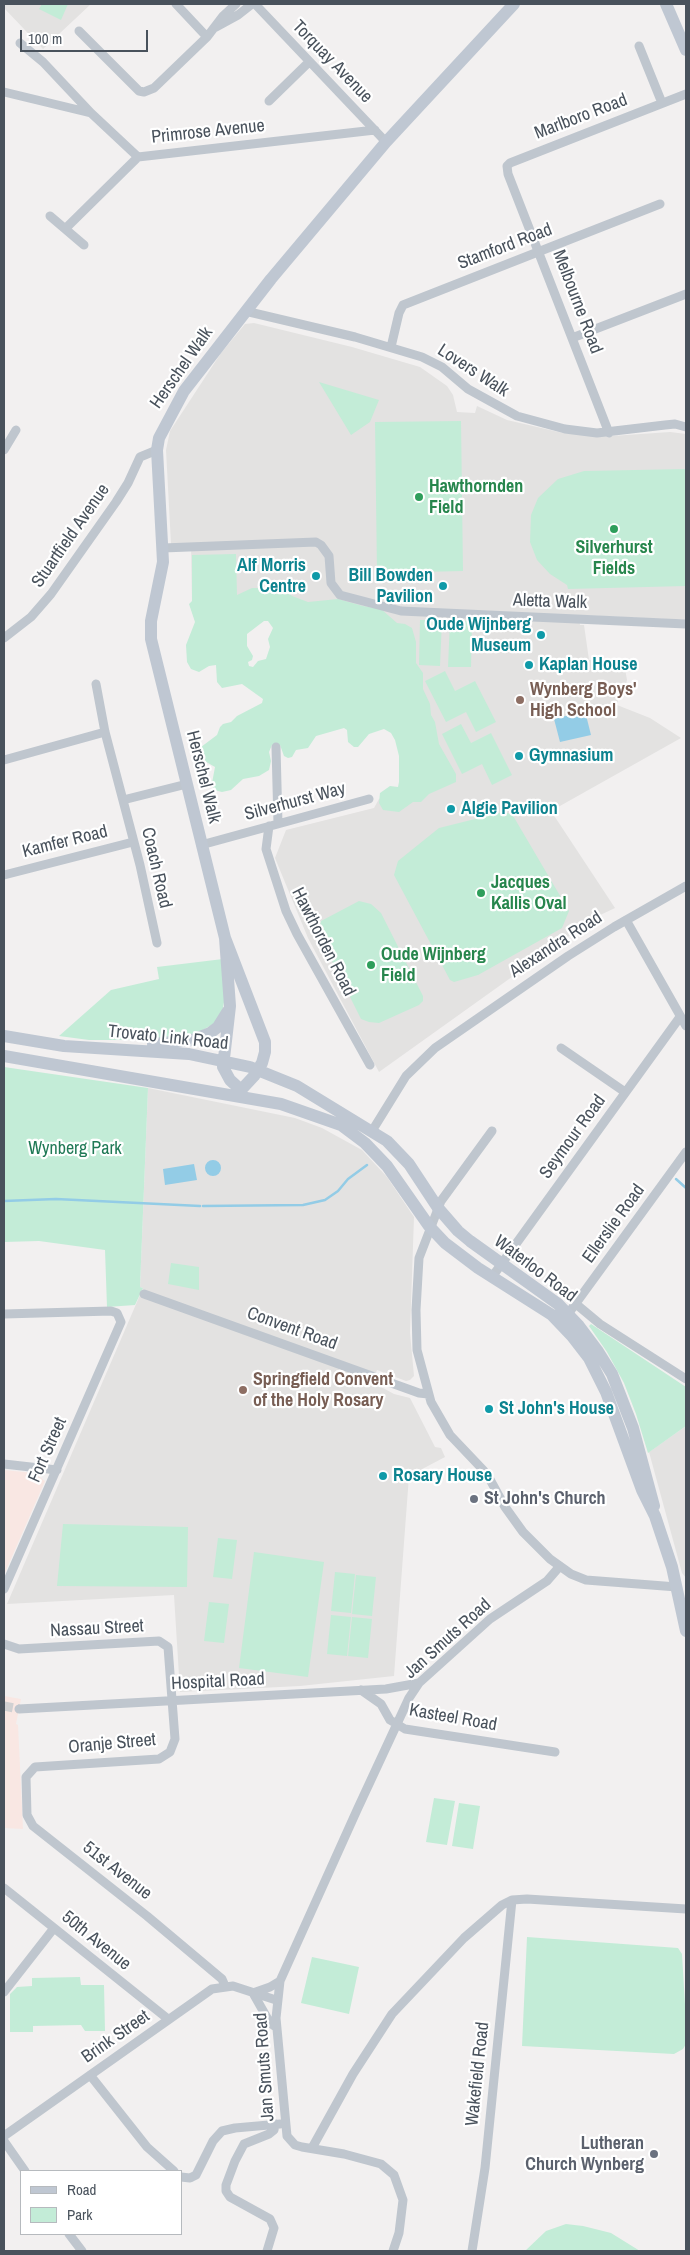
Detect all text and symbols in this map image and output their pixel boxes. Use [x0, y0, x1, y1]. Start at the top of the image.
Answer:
street label: Torquay Avenue [287, 16, 377, 108]
scale bar [22, 20, 150, 52]
text: 100 m [28, 28, 62, 49]
street label: Marlboro Road [532, 89, 630, 145]
street label: Primrose Avenue [150, 115, 266, 149]
street label: Stamford Road [455, 219, 555, 275]
street label: Melbourne Road [547, 247, 607, 357]
street label: Herschel Walk [146, 323, 218, 413]
street label: Lovers Walk [433, 340, 513, 402]
place label: Hawthornden Field [429, 476, 523, 518]
street label: Stuartfield Avenue [27, 480, 115, 592]
marker: Hawthornden Field [413, 491, 425, 503]
marker: Silverhurst Fields [608, 523, 620, 535]
place label: Silverhurst Fields [575, 537, 653, 580]
place label: Alf Morris Centre [237, 555, 306, 598]
place label: Bill Bowden Pavilion [349, 565, 433, 608]
marker: Alf Morris Centre [310, 570, 322, 582]
marker: Bill Bowden Pavilion [437, 580, 449, 592]
street label: Aletta Walk [513, 590, 587, 614]
place label: Oude Wijnberg Museum [426, 614, 531, 656]
marker: Oude Wijnberg Museum [535, 629, 547, 641]
place label: Kaplan House [539, 654, 637, 676]
marker: Kaplan House [523, 659, 535, 671]
place label: Wynberg Boys' High School [530, 679, 637, 722]
marker: Wynberg Boys' High School [514, 694, 526, 706]
street label: Herschel Walk [181, 728, 225, 826]
place label: Gymnasium [529, 745, 613, 767]
marker: Gymnasium [513, 750, 525, 762]
street label: Silverhurst Way [242, 778, 348, 826]
place label: Algie Pavilion [461, 798, 558, 820]
marker: Algie Pavilion [445, 803, 457, 815]
street label: Kamfer Road [20, 821, 110, 863]
street label: Coach Road [136, 826, 176, 910]
place label: Jacques Kallis Oval [491, 872, 566, 914]
street label: Hawthorden Road [286, 884, 360, 1000]
marker: Jacques Kallis Oval [475, 887, 487, 899]
street label: Alexandra Road [506, 907, 606, 983]
place label: Oude Wijnberg Field [381, 944, 486, 986]
marker: Oude Wijnberg Field [365, 959, 377, 971]
street label: Trovato Link Road [107, 1021, 229, 1055]
street label: Seymour Road [535, 1091, 611, 1183]
park label: Wynberg Park [28, 1138, 122, 1160]
street label: Ellerslie Road [578, 1180, 650, 1268]
street label: Waterloo Road [489, 1231, 581, 1307]
street label: Convent Road [244, 1303, 340, 1355]
place label: Springfield Convent of the Holy Rosary [253, 1369, 393, 1412]
marker: Springfield Convent of the Holy Rosary [237, 1384, 249, 1396]
place label: St John's House [499, 1398, 614, 1420]
marker: St John's House [483, 1403, 495, 1415]
street label: Fort Street [24, 1414, 72, 1486]
place label: Rosary House [393, 1465, 492, 1487]
marker: Rosary House [377, 1470, 389, 1482]
place label: St John's Church [484, 1488, 606, 1510]
marker: St John's Church [468, 1493, 480, 1505]
street label: Jan Smuts Road [400, 1594, 496, 1684]
street label: Nassau Street [50, 1616, 144, 1642]
street label: Hospital Road [171, 1669, 265, 1695]
street label: Kasteel Road [407, 1700, 499, 1736]
street label: Oranje Street [67, 1729, 157, 1759]
street label: 51st Avenue [78, 1837, 156, 1905]
street label: 50th Avenue [57, 1907, 135, 1975]
street label: Brink Street [78, 2006, 154, 2068]
street label: Jan Smuts Road [250, 2012, 280, 2122]
street label: Wakefield Road [462, 2021, 494, 2127]
place label: Lutheran Church Wynberg [525, 2133, 644, 2176]
marker: Lutheran Church Wynberg [648, 2148, 660, 2160]
legend [20, 2170, 182, 2235]
text: Road [67, 2179, 96, 2200]
text: Park [67, 2204, 92, 2225]

